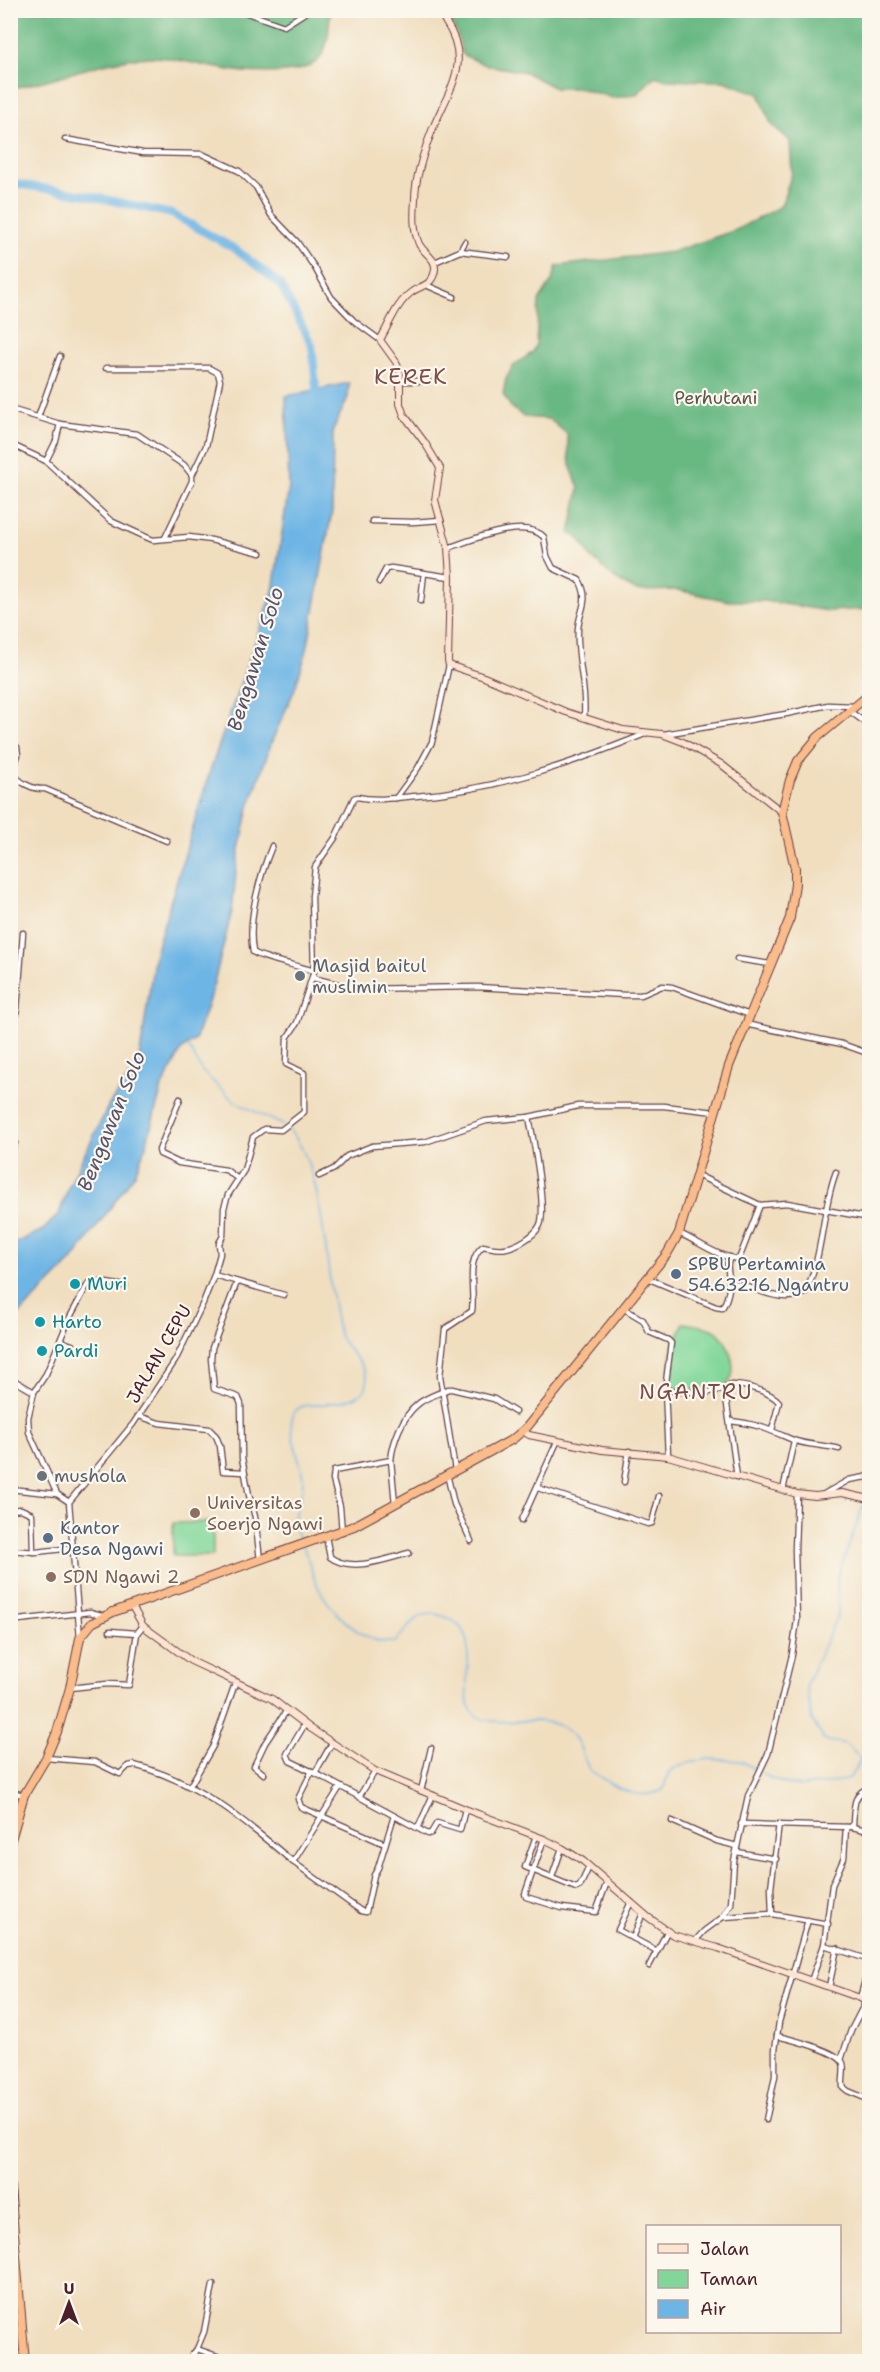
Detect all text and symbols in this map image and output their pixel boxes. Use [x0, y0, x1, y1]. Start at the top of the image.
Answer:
district label: KEREK [374, 363, 448, 391]
park label: Perhutani [674, 386, 758, 410]
water label: Bengawan Solo [221, 584, 289, 734]
place label: Masjid baitul muslimin [312, 954, 427, 999]
marker: Masjid baitul muslimin [293, 969, 307, 983]
water label: Bengawan Solo [71, 1047, 151, 1195]
place label: SPBU Pertamina 54.632.16 Ngantru [688, 1252, 849, 1297]
marker: SPBU Pertamina 54.632.16 Ngantru [669, 1267, 683, 1281]
place label: Muri [87, 1272, 127, 1296]
marker: Muri [68, 1277, 82, 1291]
street label: JALAN CEPU [121, 1300, 197, 1408]
place label: Harto [52, 1310, 102, 1334]
marker: Harto [33, 1315, 47, 1329]
place label: Pardi [54, 1339, 99, 1363]
marker: Pardi [35, 1344, 49, 1358]
district label: NGANTRU [639, 1378, 753, 1406]
place label: mushola [54, 1464, 127, 1488]
marker: mushola [35, 1469, 49, 1483]
place label: Universitas Soerjo Ngawi [207, 1491, 323, 1536]
marker: Universitas Soerjo Ngawi [188, 1506, 202, 1520]
place label: Kantor Desa Ngawi [60, 1516, 164, 1561]
marker: Kantor Desa Ngawi [41, 1531, 55, 1545]
place label: SDN Ngawi 2 [63, 1565, 179, 1589]
marker: SDN Ngawi 2 [44, 1570, 58, 1584]
legend [646, 2225, 841, 2333]
text: Jalan [700, 2237, 749, 2261]
text: Taman [700, 2267, 758, 2291]
north arrow [39, 2273, 99, 2333]
text: U [64, 2278, 75, 2299]
text: Air [700, 2297, 726, 2321]

